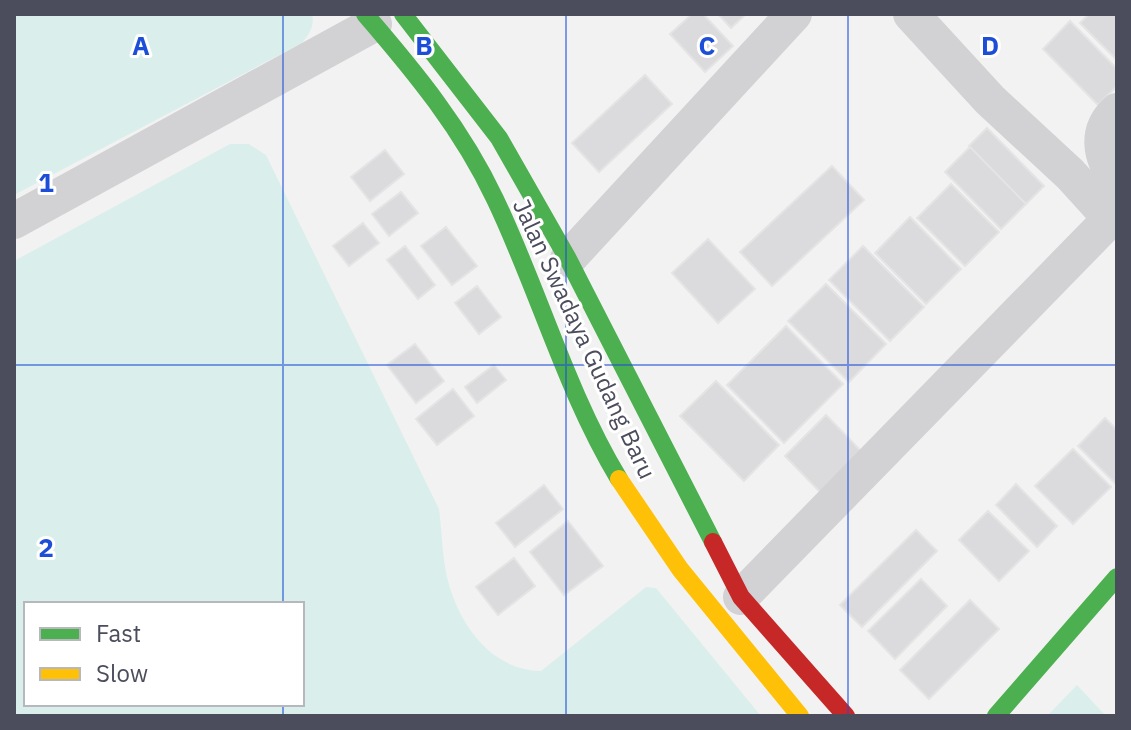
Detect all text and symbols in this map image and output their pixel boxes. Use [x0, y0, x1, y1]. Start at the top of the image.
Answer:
text: A [132, 28, 150, 62]
text: B [415, 28, 433, 62]
text: C [699, 28, 716, 62]
text: D [981, 28, 999, 62]
text: 1 [38, 165, 54, 199]
street label: Jalan Swadaya Gudang Baru [506, 193, 664, 484]
text: 2 [38, 530, 54, 564]
legend [24, 602, 304, 706]
text: Fast [96, 617, 141, 649]
text: Slow [96, 657, 148, 689]

